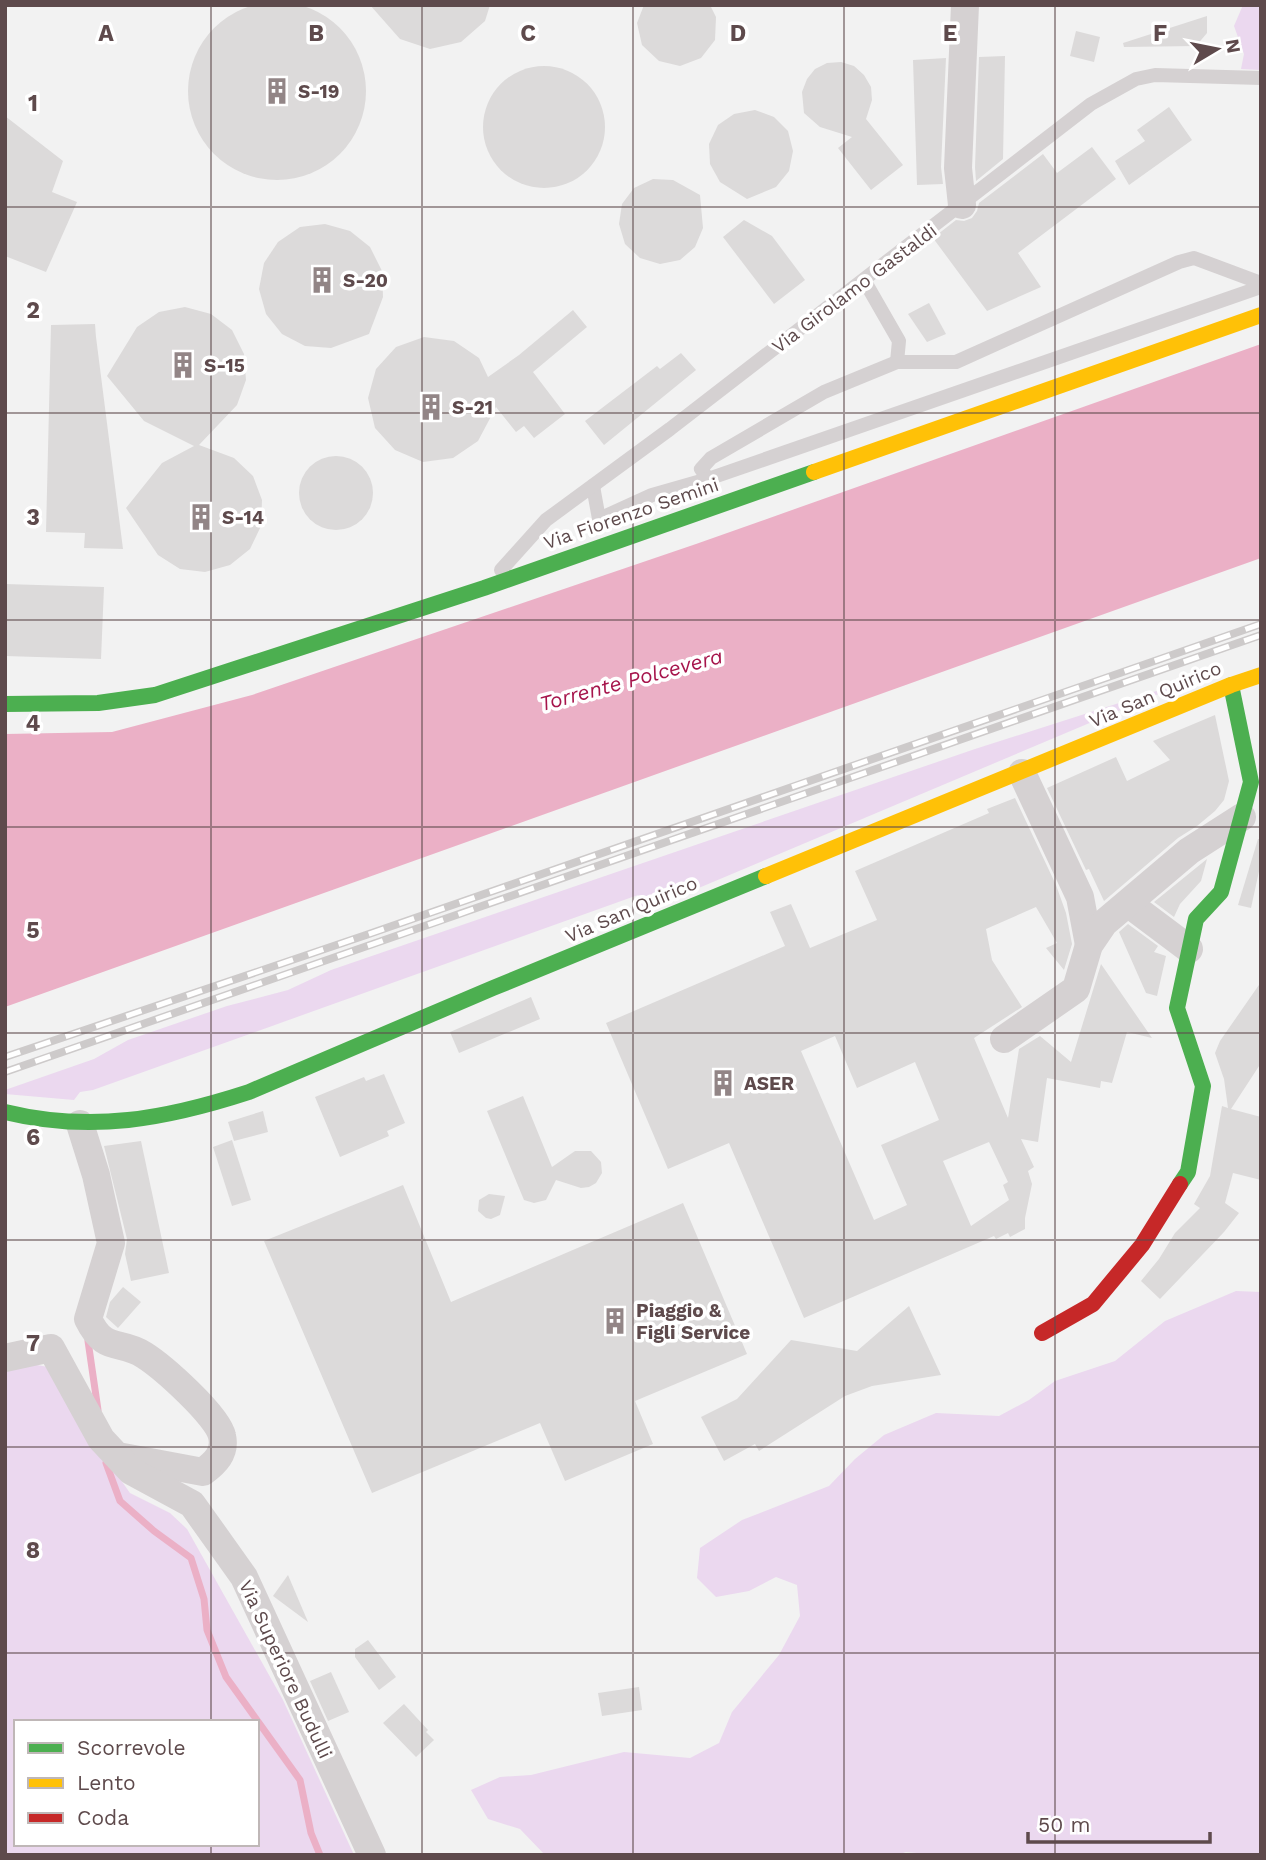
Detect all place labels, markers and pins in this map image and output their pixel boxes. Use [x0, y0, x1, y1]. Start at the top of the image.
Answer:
building icon: S-19 [262, 76, 292, 106]
place label: S-19 [298, 80, 339, 103]
building icon: S-20 [307, 265, 337, 295]
place label: S-20 [343, 269, 388, 292]
building icon: S-15 [168, 350, 198, 380]
place label: S-15 [204, 354, 245, 377]
building icon: S-21 [416, 392, 446, 422]
place label: S-21 [452, 396, 493, 419]
building icon: S-14 [186, 502, 216, 532]
place label: S-14 [222, 506, 264, 529]
building icon: ASER [708, 1068, 738, 1098]
place label: ASER [744, 1072, 794, 1095]
place label: Piaggio & Figli Service [636, 1299, 750, 1344]
building icon: Piaggio & Figli Service [600, 1306, 630, 1336]

